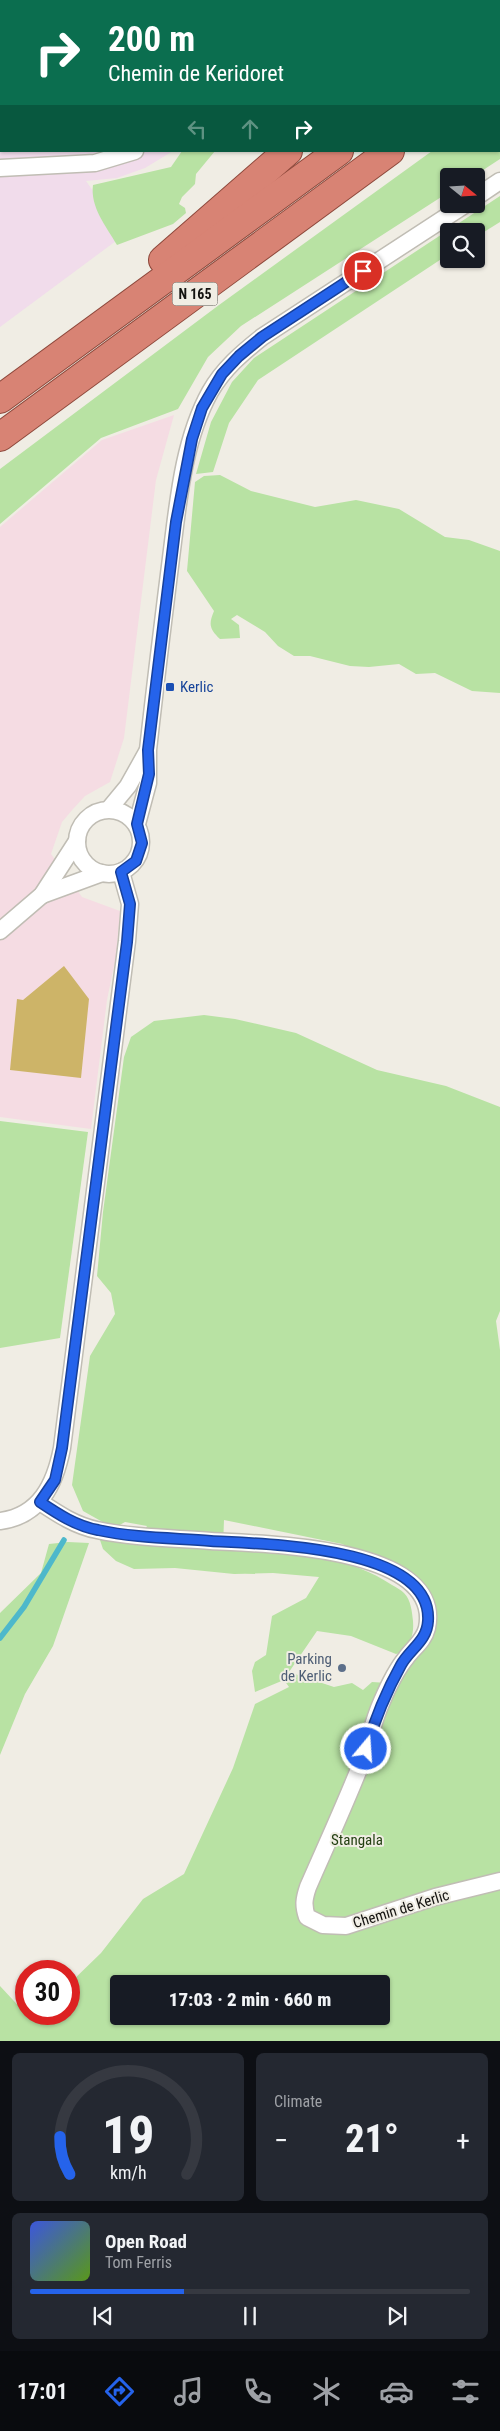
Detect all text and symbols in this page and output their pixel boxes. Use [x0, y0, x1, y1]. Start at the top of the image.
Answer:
text: 200 m [108, 19, 195, 60]
icon: right [25, 20, 90, 85]
text: Chemin de Keridoret [108, 61, 284, 86]
icon: left [183, 115, 211, 143]
icon: ahead [236, 115, 264, 143]
icon: right [289, 115, 317, 143]
north arrow [440, 168, 485, 212]
map controls [440, 168, 485, 268]
button: search [440, 223, 485, 268]
pin [342, 250, 384, 292]
icon: arrive [349, 257, 377, 285]
road number: N 165 [172, 282, 218, 306]
place label: Kerlic [180, 678, 213, 696]
marker: Kerlic [164, 681, 176, 693]
place label: Parking de Kerlic [281, 1650, 332, 1685]
marker: Parking de Kerlic [336, 1662, 348, 1674]
position arrow [339, 1722, 391, 1774]
park label: Stangala [331, 1831, 383, 1849]
street label: Chemin de Kerlic [351, 1886, 451, 1932]
speed limit sign: 30 [15, 1960, 80, 2025]
text: 17:03 · 2 min · 660 m [169, 1988, 331, 2011]
text: Climate [274, 2092, 322, 2111]
text: 19 [102, 2105, 154, 2166]
text: 21° [345, 2117, 399, 2161]
text: − [274, 2124, 288, 2157]
text: + [456, 2124, 470, 2157]
text: km/h [110, 2162, 146, 2183]
text: Open Road [105, 2230, 187, 2253]
text: Tom Ferris [105, 2253, 172, 2272]
icon: previous [89, 2302, 117, 2330]
icon: pause [236, 2302, 264, 2330]
icon: next [383, 2302, 411, 2330]
icon: directions [102, 2374, 137, 2409]
icon: music [171, 2374, 206, 2409]
icon: phone [240, 2374, 275, 2409]
icon: climate [309, 2374, 344, 2409]
icon: car [379, 2374, 414, 2409]
icon: filters [448, 2374, 483, 2409]
text: 17:01 [17, 2379, 68, 2404]

